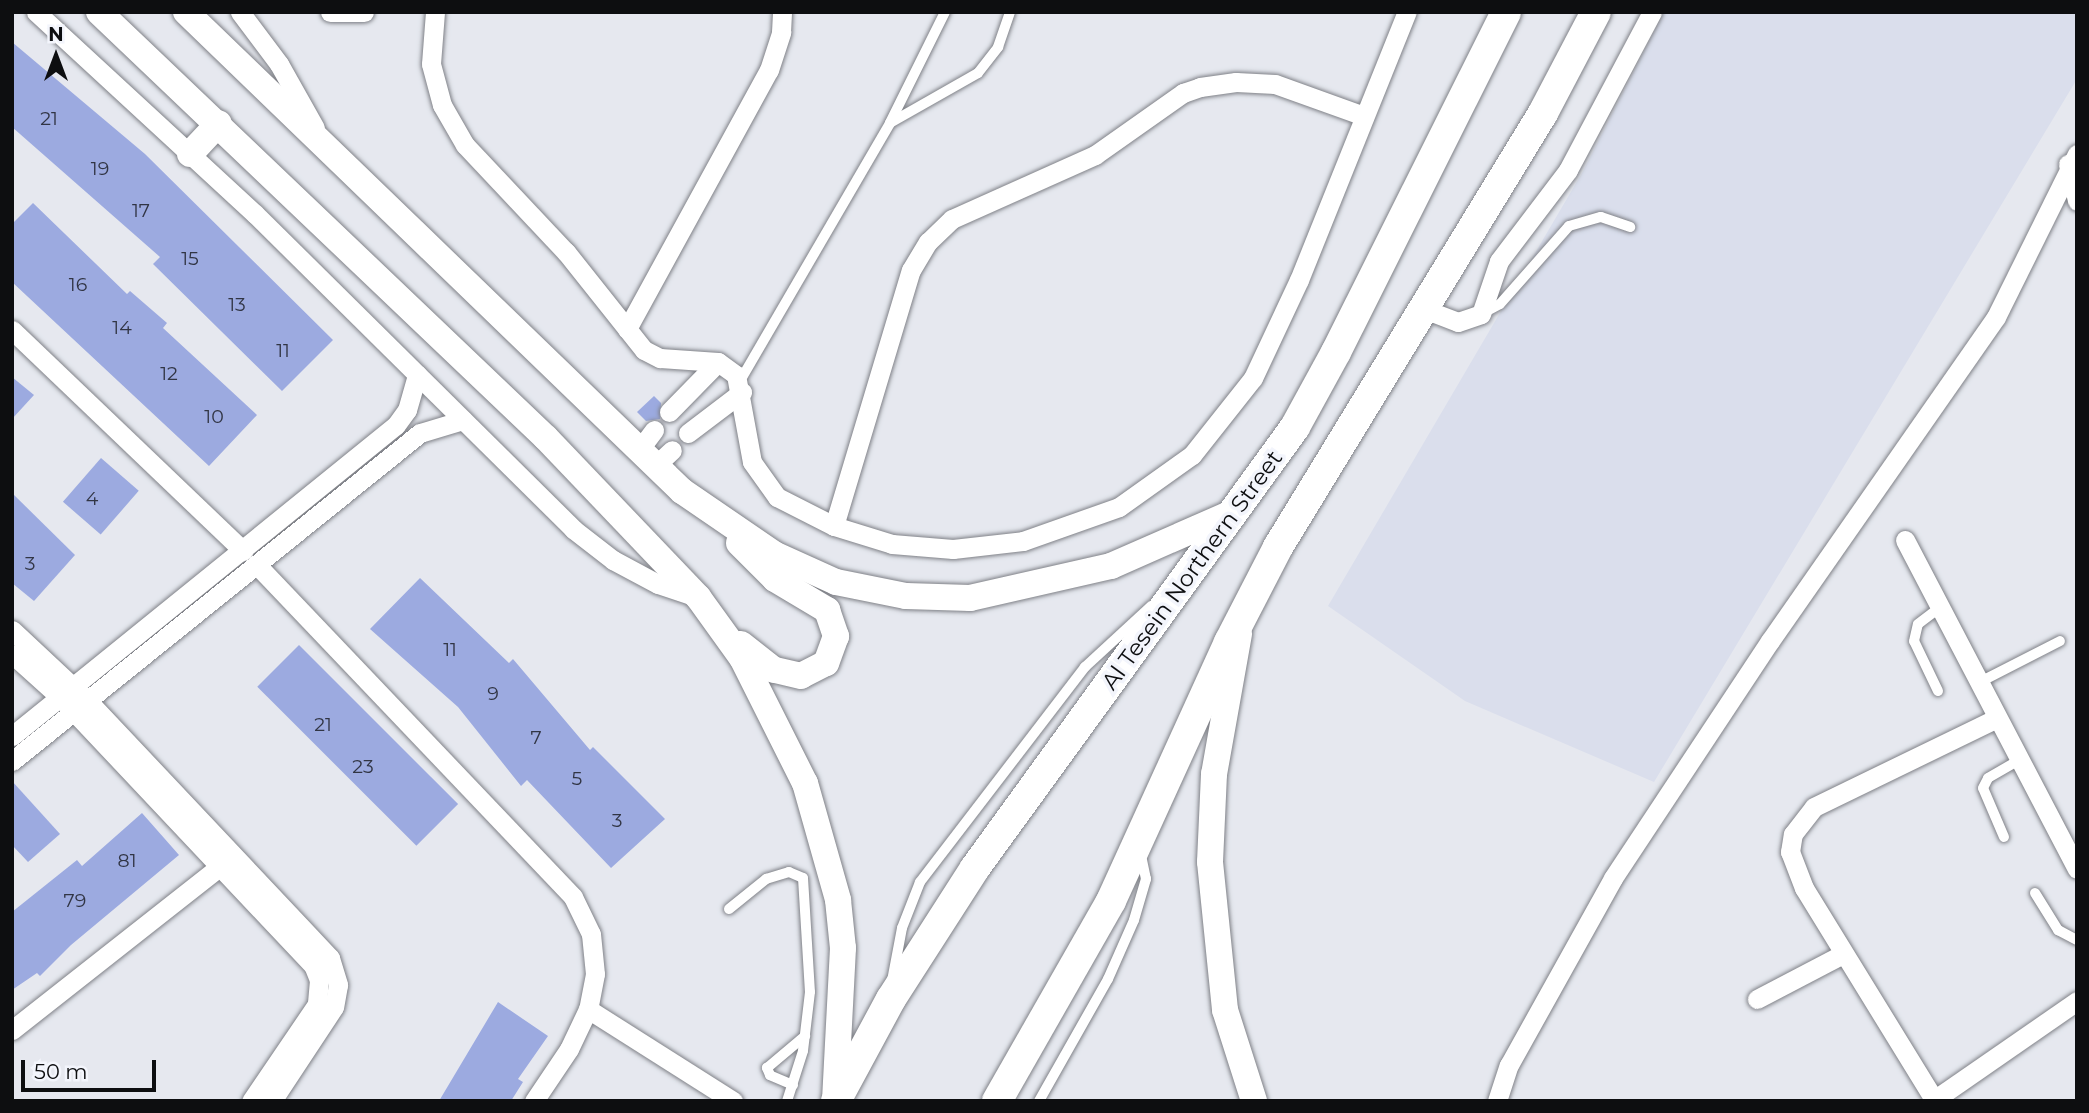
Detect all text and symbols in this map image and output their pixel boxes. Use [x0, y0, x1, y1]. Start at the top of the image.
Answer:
north arrow [21, 21, 91, 91]
text: N [48, 23, 64, 46]
house number: 21 [40, 108, 58, 130]
house number: 19 [91, 158, 109, 180]
house number: 17 [132, 200, 150, 222]
house number: 15 [181, 248, 199, 270]
house number: 16 [69, 274, 87, 296]
house number: 13 [228, 294, 246, 316]
house number: 14 [112, 317, 132, 339]
house number: 11 [276, 340, 290, 362]
house number: 12 [160, 363, 178, 385]
house number: 10 [204, 406, 224, 428]
street label: Al Tesein Northern Street [1096, 445, 1288, 695]
house number: 4 [86, 488, 98, 510]
house number: 3 [25, 553, 35, 575]
house number: 11 [443, 639, 457, 661]
house number: 9 [487, 683, 499, 705]
house number: 21 [314, 714, 332, 736]
house number: 7 [530, 727, 542, 749]
house number: 23 [352, 756, 374, 778]
house number: 5 [572, 768, 582, 790]
house number: 3 [612, 810, 622, 832]
house number: 81 [118, 850, 136, 872]
house number: 79 [64, 890, 86, 912]
scale bar [24, 1046, 159, 1090]
text: 50 m [34, 1059, 88, 1084]

